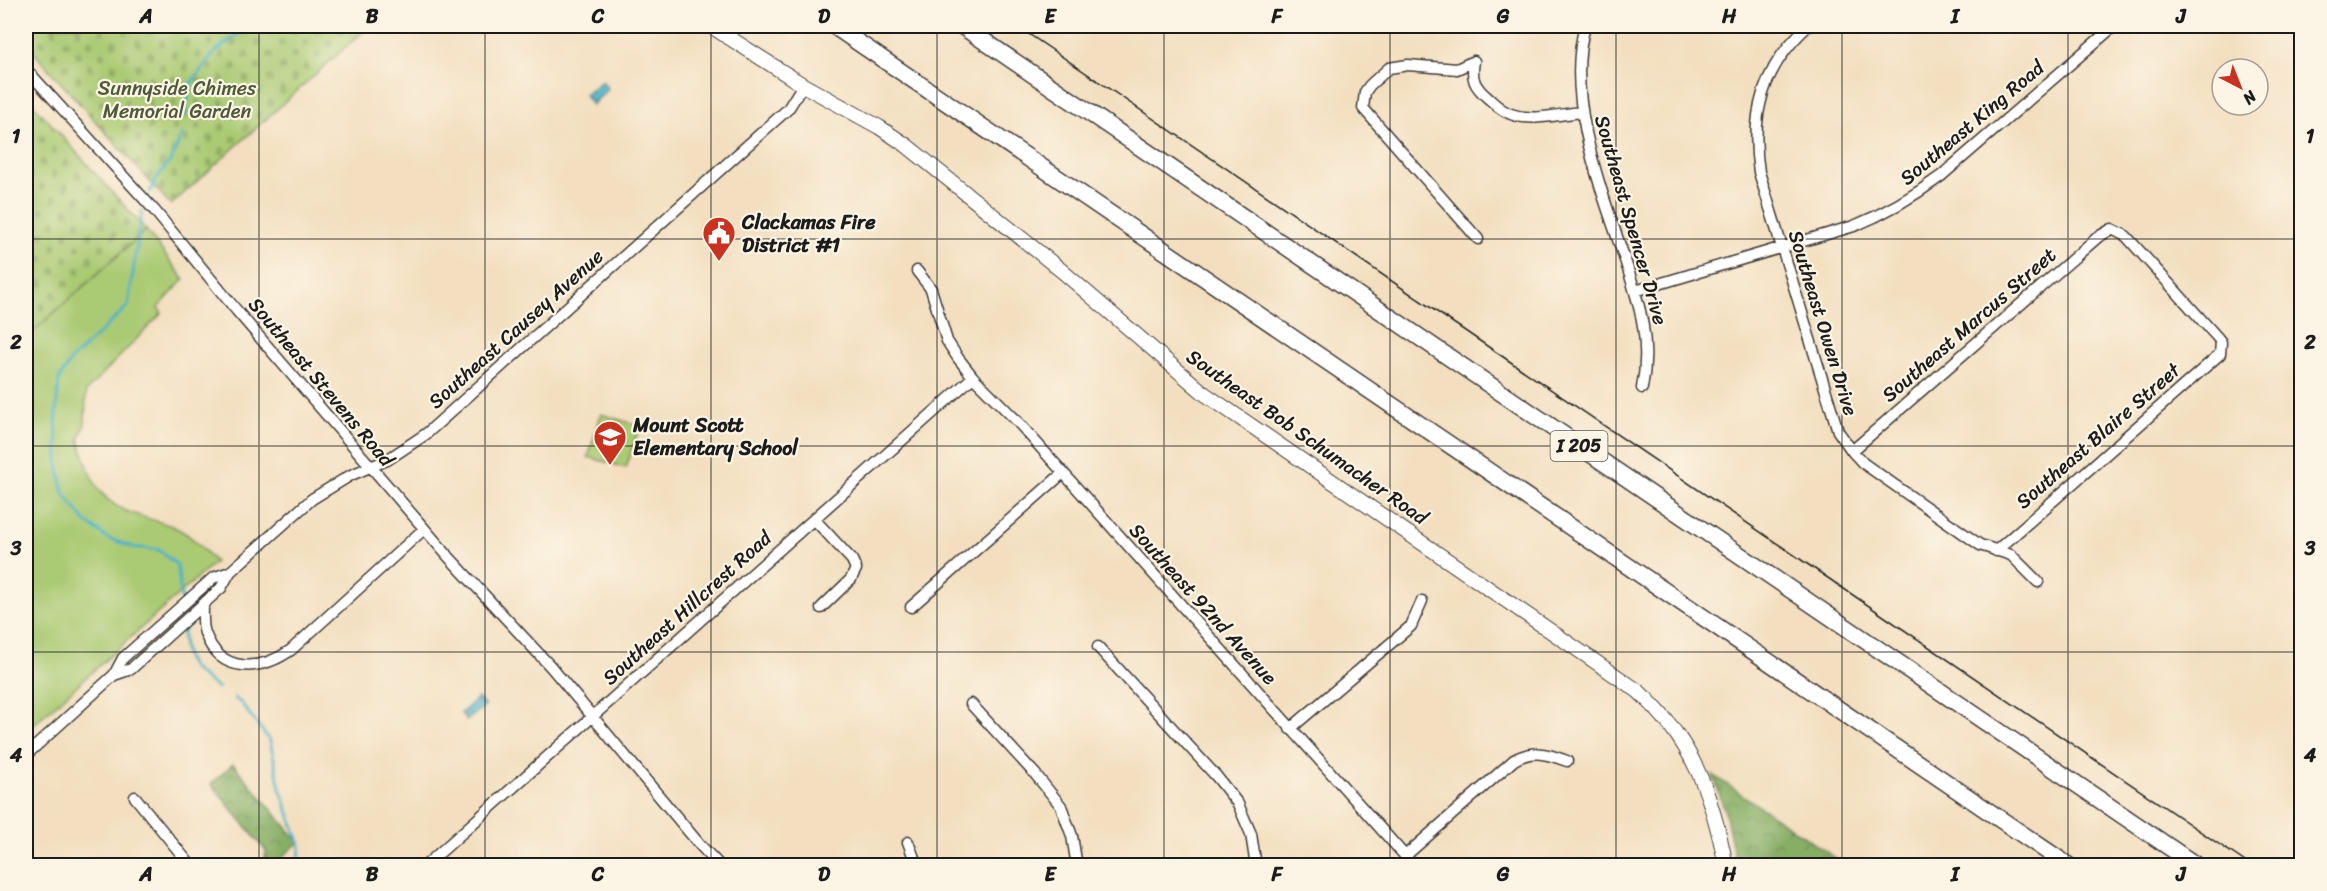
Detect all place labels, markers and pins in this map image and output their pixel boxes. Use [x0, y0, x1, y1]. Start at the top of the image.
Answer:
place label: Clackamas Fire District #1 [741, 205, 876, 263]
public building icon: Clackamas Fire District #1 [701, 215, 737, 262]
place label: Mount Scott Elementary School [632, 408, 799, 466]
school or university icon: Mount Scott Elementary School [592, 419, 628, 466]

